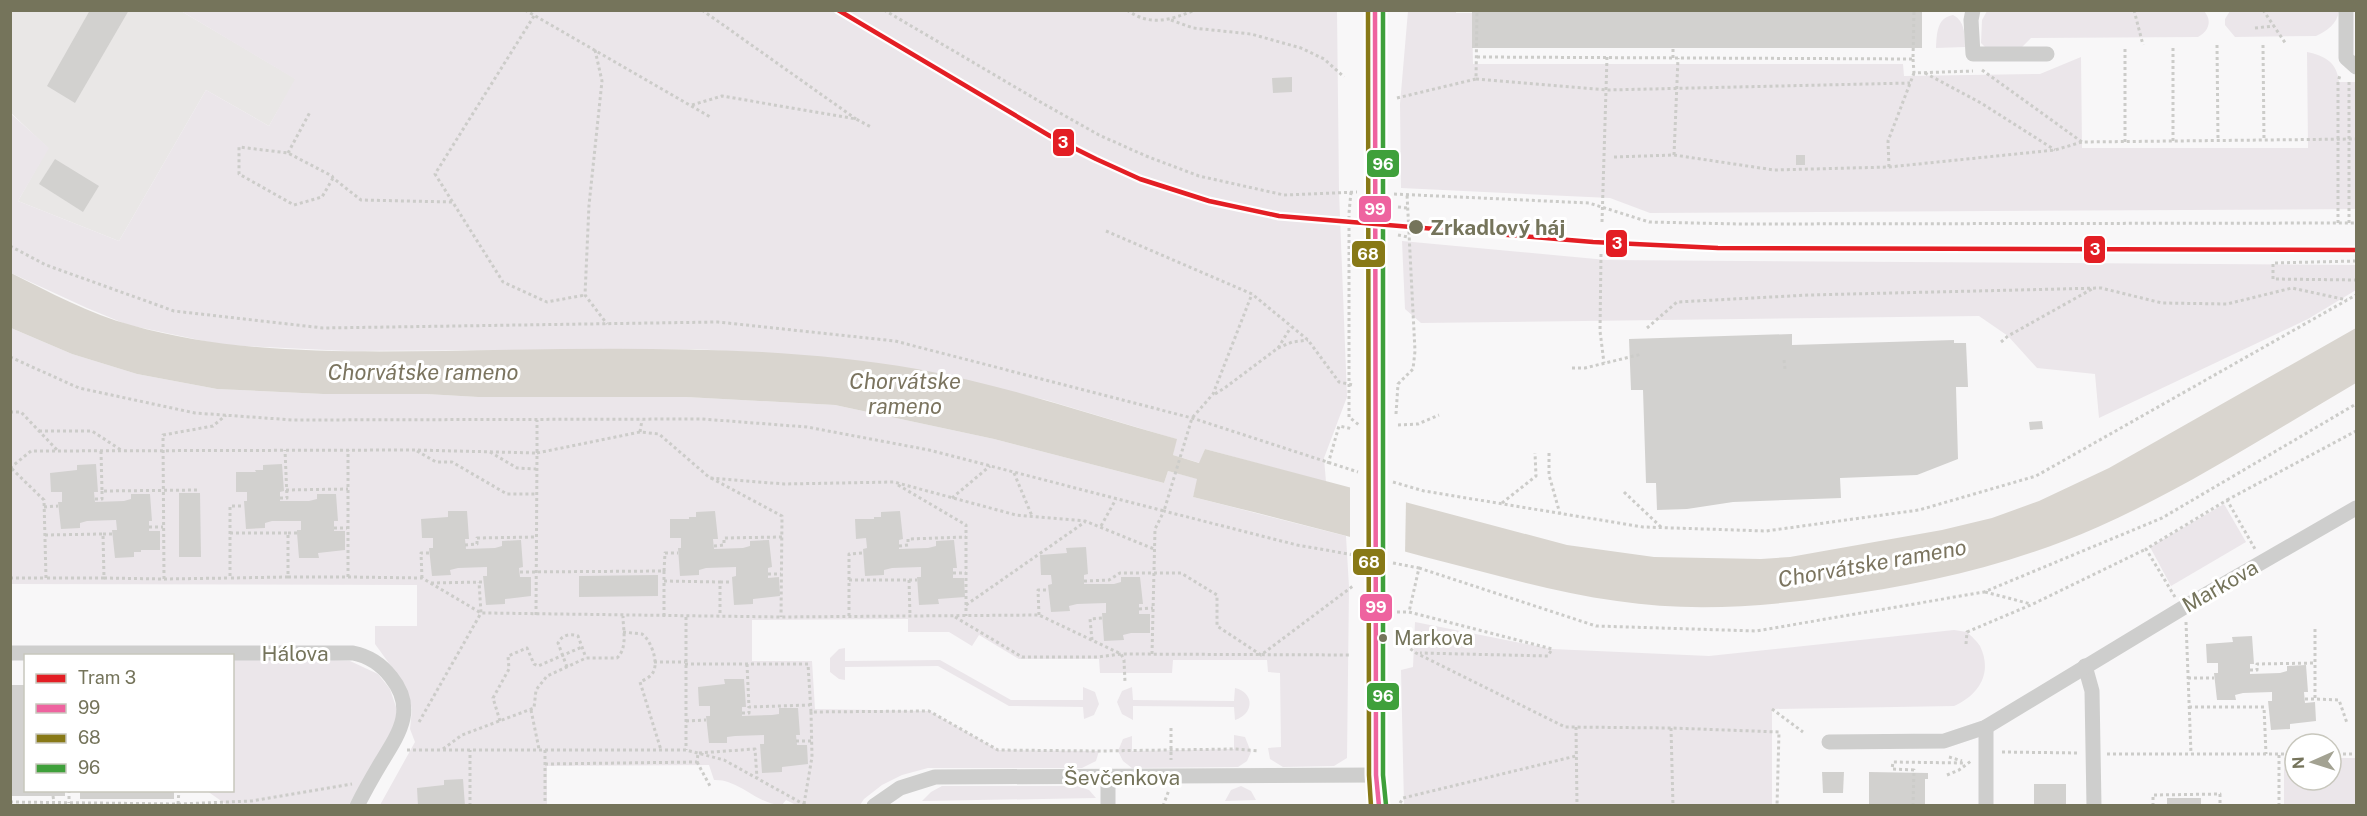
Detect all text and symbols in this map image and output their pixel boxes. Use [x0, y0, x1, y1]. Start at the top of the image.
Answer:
line badge: 3 [1052, 128, 1075, 157]
text: 3 [1058, 133, 1068, 152]
line badge: 96 [1366, 149, 1400, 178]
text: 96 [1372, 155, 1394, 174]
line badge: 99 [1358, 195, 1392, 223]
text: 99 [1364, 200, 1386, 219]
place label: Zrkadlový háj [1430, 215, 1565, 240]
marker: Zrkadlový háj [1407, 218, 1425, 236]
line badge: 3 [1605, 229, 1628, 258]
text: 3 [1612, 234, 1622, 253]
line badge: 3 [2083, 235, 2106, 264]
line badge: 68 [1351, 240, 1386, 268]
text: 3 [2090, 240, 2100, 259]
text: 68 [1357, 245, 1379, 264]
water label: Chorvátske rameno [327, 359, 519, 385]
water label: Chorvátske rameno [849, 368, 961, 419]
water label: Chorvátske rameno [1776, 534, 1968, 592]
line badge: 68 [1352, 548, 1386, 576]
text: 68 [1358, 553, 1380, 572]
street label: Markova [2178, 554, 2262, 618]
line badge: 99 [1359, 593, 1393, 622]
text: 99 [1365, 598, 1387, 617]
place label: Markova [1394, 626, 1473, 650]
marker: Markova [1377, 632, 1389, 644]
street label: Hálova [261, 641, 329, 666]
legend [24, 654, 234, 792]
text: Tram 3 [78, 667, 136, 688]
line badge: 96 [1366, 682, 1400, 711]
text: 96 [1372, 687, 1394, 706]
text: 99 [78, 697, 100, 718]
text: 68 [78, 727, 101, 748]
north arrow [2283, 732, 2343, 792]
text: N [2289, 756, 2308, 770]
text: 96 [78, 757, 100, 778]
street label: Ševčenkova [1064, 765, 1180, 790]

